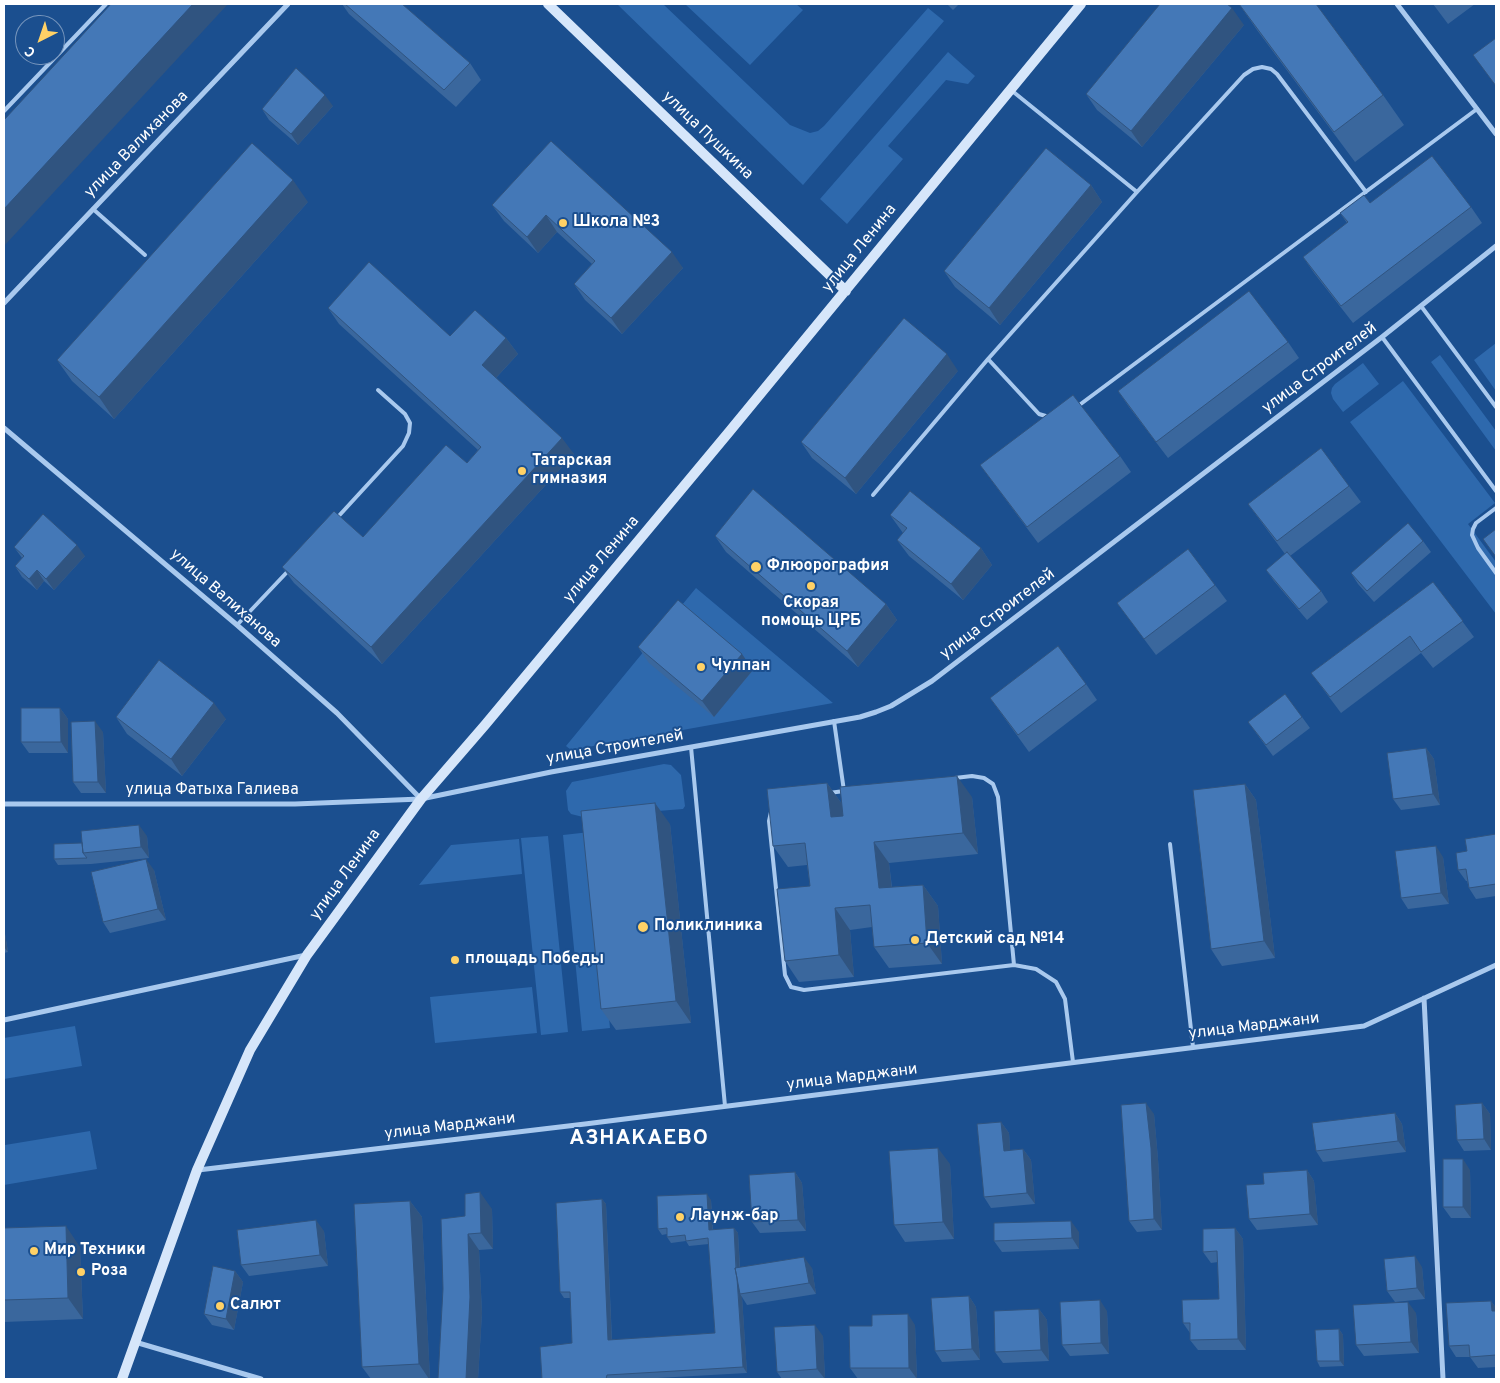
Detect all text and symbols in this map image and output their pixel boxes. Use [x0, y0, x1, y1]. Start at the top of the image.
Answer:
north arrow [15, 15, 65, 65]
text: С [22, 42, 39, 60]
street label: улица Валиханова [81, 88, 193, 202]
street label: улица Пушкина [657, 88, 757, 184]
street label: улица Ленина [819, 201, 901, 297]
place label: Школа №3 [573, 213, 660, 233]
marker: Школа №3 [557, 217, 569, 229]
street label: улица Строителей [1259, 320, 1381, 418]
place label: Татарская гимназия [532, 452, 612, 490]
marker: Татарская гимназия [516, 465, 528, 477]
street label: улица Ленина [560, 512, 644, 608]
street label: улица Валиханова [165, 545, 285, 653]
place label: Флюорография [767, 557, 889, 577]
marker: Флюорография [749, 560, 763, 574]
street label: улица Строителей [937, 566, 1059, 664]
marker: Скорая помощь ЦРБ [805, 580, 817, 592]
place label: Скорая помощь ЦРБ [761, 594, 861, 632]
place label: Чулпан [711, 657, 770, 677]
marker: Чулпан [695, 661, 707, 673]
street label: улица Строителей [545, 726, 685, 770]
street label: улица Фатыха Галиева [125, 781, 299, 801]
street label: улица Ленина [307, 826, 385, 924]
place label: Поликлиника [654, 917, 763, 937]
marker: Поликлиника [636, 920, 650, 934]
place label: Детский сад №14 [925, 930, 1065, 950]
marker: Детский сад №14 [909, 934, 921, 946]
place label: площадь Победы [465, 950, 604, 970]
marker: площадь Победы [449, 954, 461, 966]
street label: улица Марджани [1187, 1009, 1321, 1045]
street label: улица Марджани [785, 1060, 919, 1096]
street label: улица Марджани [383, 1109, 517, 1145]
district label: АЗНАКАЕВО [568, 1127, 710, 1153]
place label: Лаунж-бар [690, 1207, 778, 1227]
marker: Лаунж-бар [674, 1211, 686, 1223]
place label: Мир Техники [44, 1241, 146, 1261]
marker: Мир Техники [28, 1245, 40, 1257]
place label: Роза [91, 1262, 128, 1282]
marker: Роза [75, 1266, 87, 1278]
place label: Салют [230, 1296, 281, 1316]
marker: Салют [214, 1300, 226, 1312]

